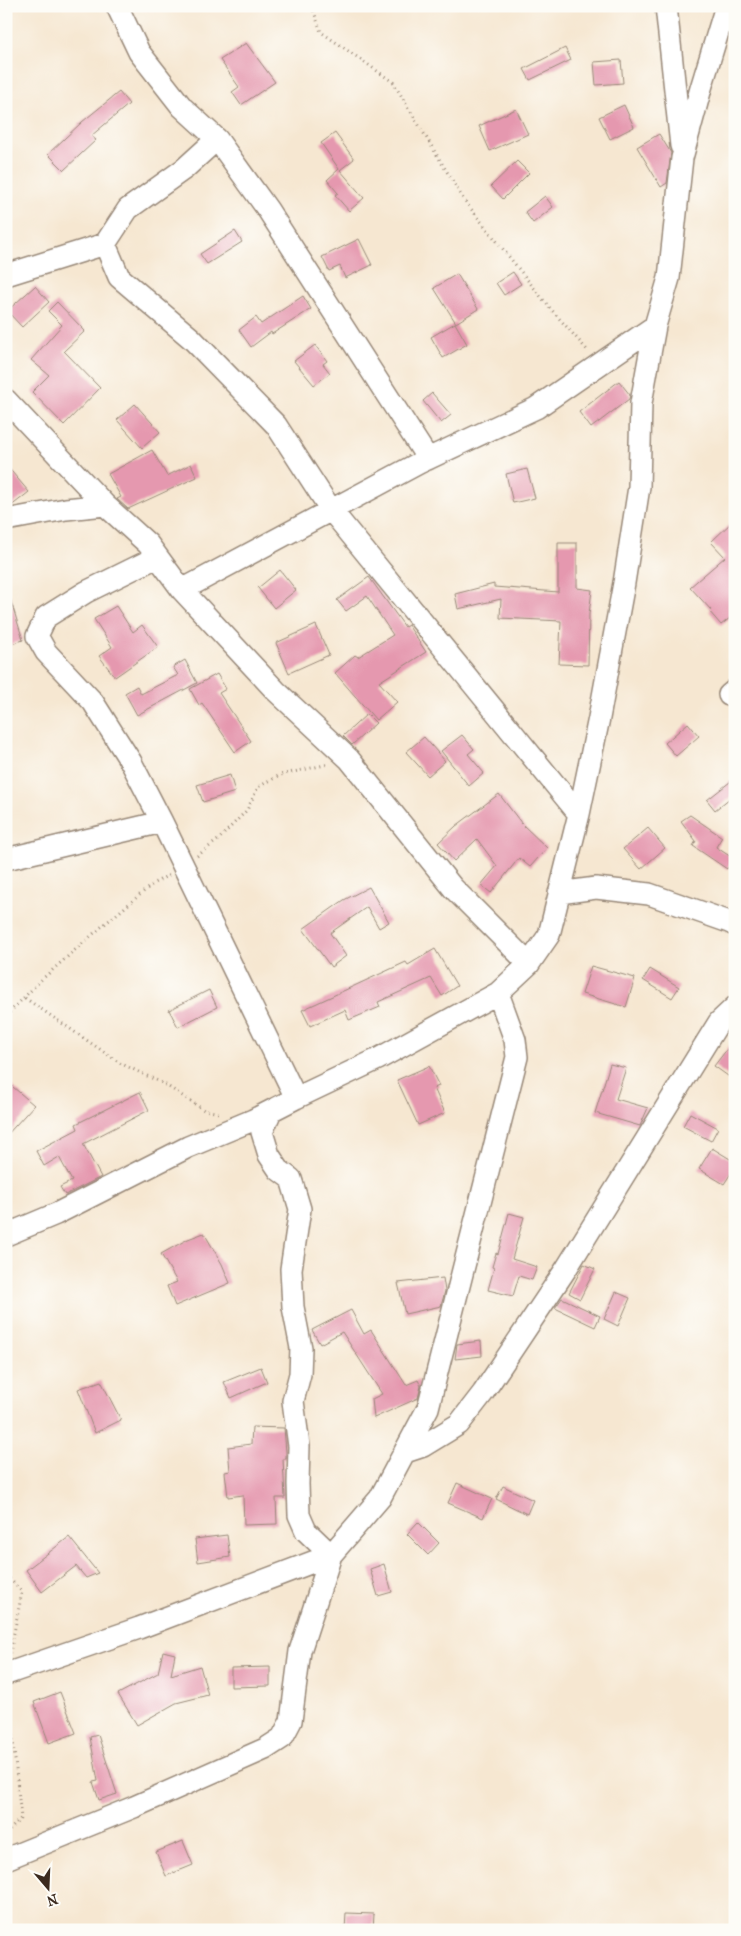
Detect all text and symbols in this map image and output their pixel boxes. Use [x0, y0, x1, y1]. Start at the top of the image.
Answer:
north arrow [22, 1864, 72, 1914]
text: N [44, 1890, 60, 1910]

